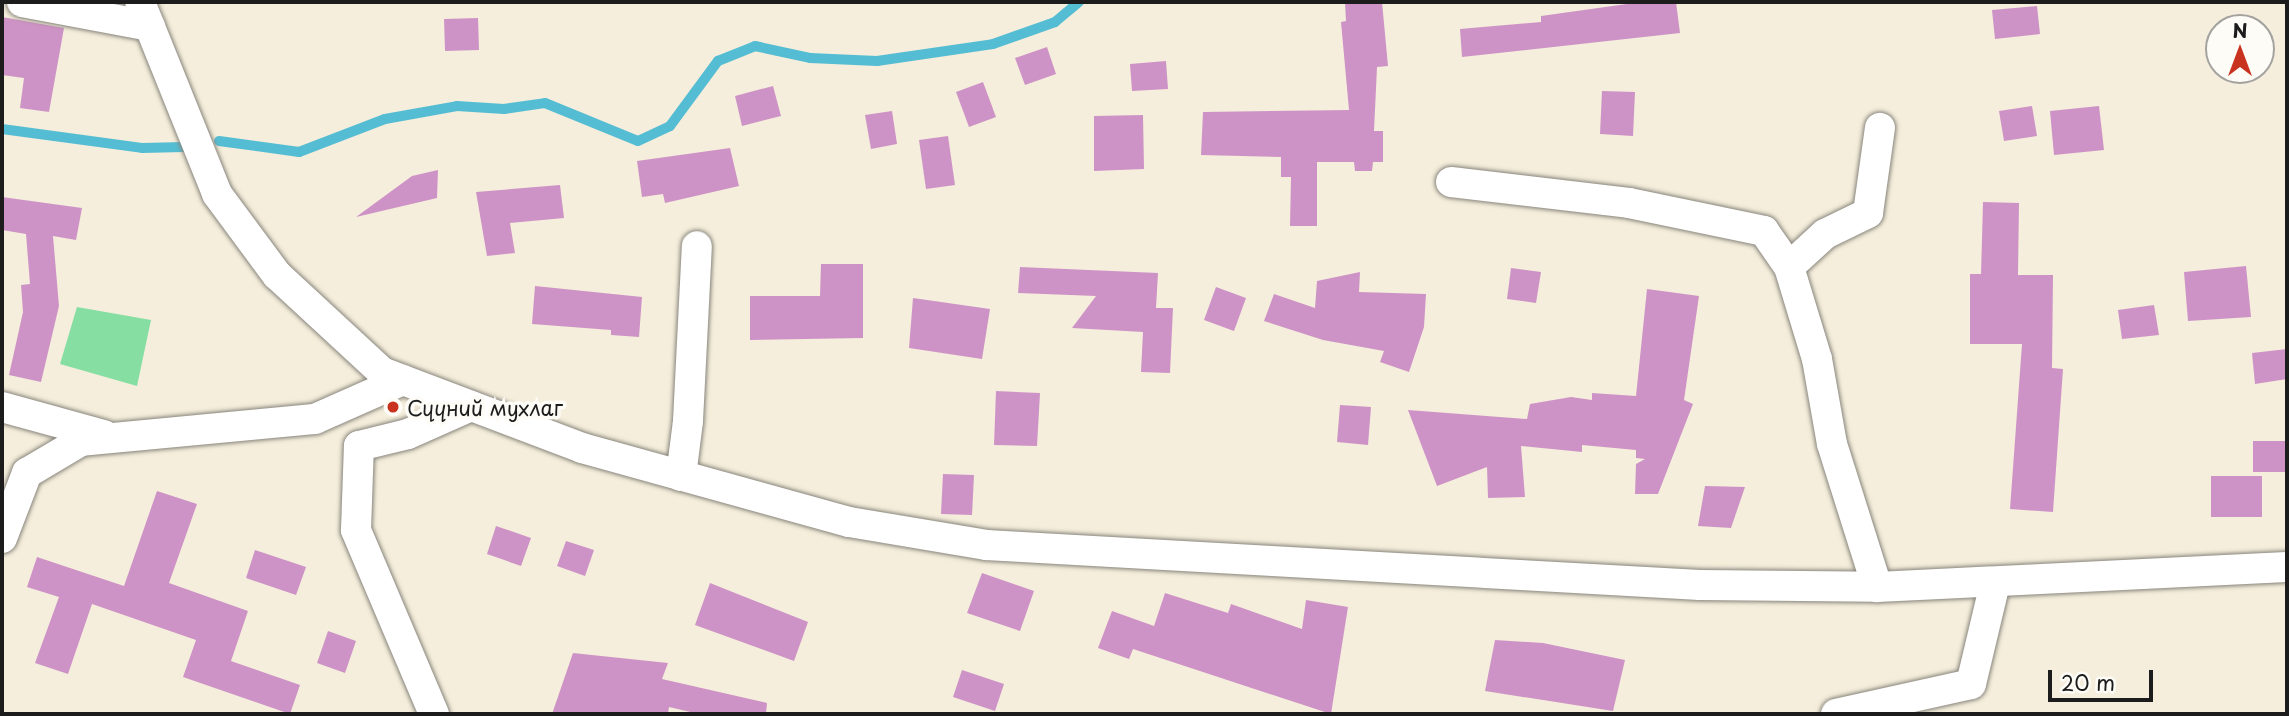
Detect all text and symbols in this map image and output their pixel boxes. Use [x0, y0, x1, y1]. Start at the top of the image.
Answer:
north arrow [2205, 14, 2275, 84]
text: N [2232, 16, 2248, 44]
place label: Сүүний мухлаг [407, 394, 563, 420]
marker: Сүүний мухлаг [385, 399, 401, 415]
scale bar [2051, 656, 2156, 700]
text: 20 m [2061, 666, 2115, 698]

